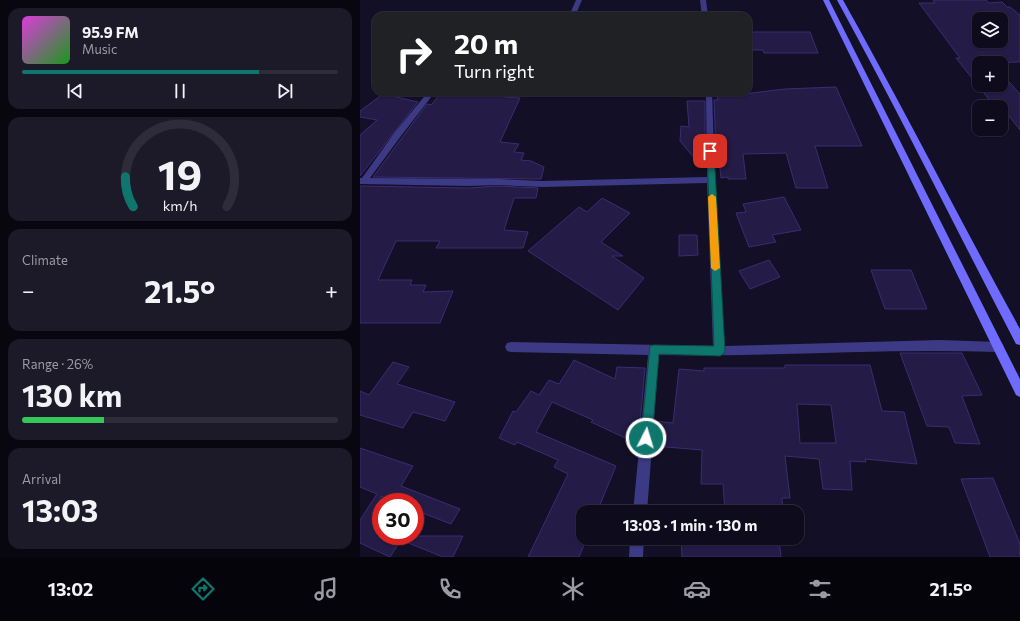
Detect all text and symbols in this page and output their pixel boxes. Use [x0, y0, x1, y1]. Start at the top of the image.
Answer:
map controls [972, 12, 1008, 136]
button: layers [972, 12, 1008, 48]
text: 95.9 FM [82, 23, 139, 41]
text: 20 m [454, 26, 518, 60]
icon: right [388, 28, 440, 80]
text: Music [82, 41, 117, 57]
button: + [972, 56, 1008, 92]
text: Turn right [454, 60, 534, 82]
icon: previous [64, 80, 86, 102]
icon: pause [169, 80, 191, 102]
icon: next [274, 80, 296, 102]
button: − [972, 100, 1008, 136]
pin [693, 134, 727, 168]
icon: arrive [699, 140, 721, 162]
text: 19 [158, 148, 202, 199]
text: km/h [163, 196, 197, 214]
text: Climate [22, 252, 68, 268]
text: 21.5° [144, 272, 215, 309]
text: − [22, 277, 35, 304]
text: + [325, 277, 338, 304]
text: Range · 26% [22, 356, 93, 372]
text: 130 km [22, 376, 122, 413]
position arrow [625, 417, 667, 459]
text: Arrival [22, 471, 61, 487]
text: 13:03 [22, 491, 98, 528]
speed limit sign: 30 [372, 493, 424, 545]
text: 13:03 · 1 min · 130 m [623, 516, 757, 534]
icon: directions [189, 575, 217, 603]
icon: music [312, 575, 340, 603]
icon: phone [436, 575, 464, 603]
icon: climate [559, 575, 587, 603]
icon: car [683, 575, 711, 603]
icon: filters [806, 575, 834, 603]
text: 13:02 [48, 578, 93, 600]
text: 21.5° [930, 578, 972, 600]

